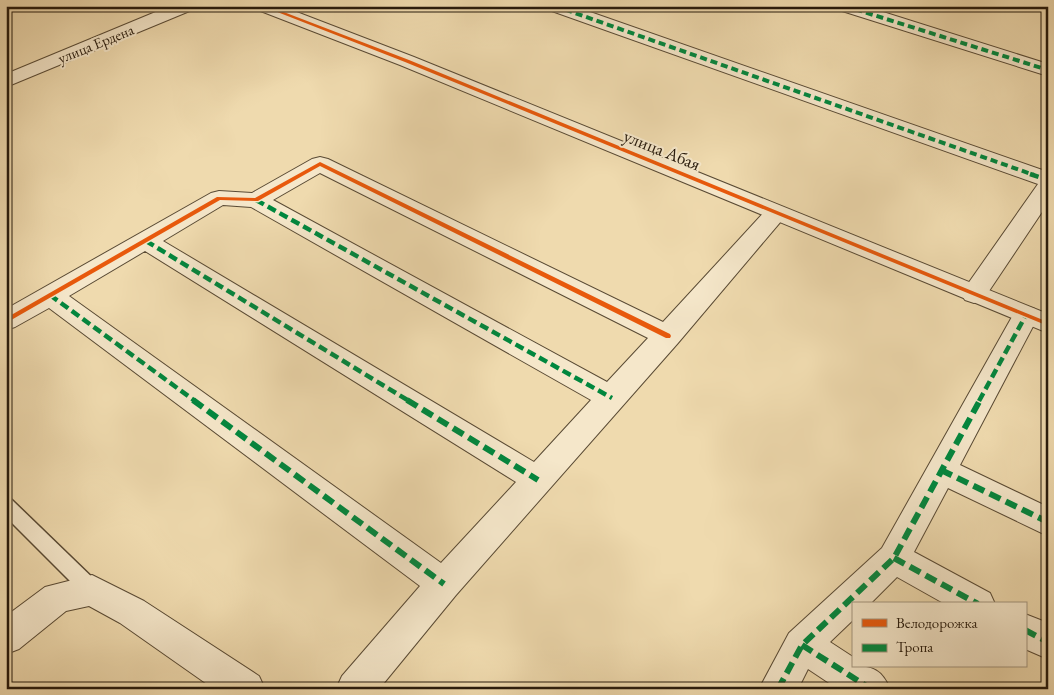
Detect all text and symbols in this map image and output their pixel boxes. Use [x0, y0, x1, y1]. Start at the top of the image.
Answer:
street label: улица Ердена [55, 20, 137, 67]
street label: улица Абая [620, 124, 704, 175]
legend [852, 602, 1026, 668]
text: Велодорожка [896, 613, 977, 632]
text: Тропа [896, 637, 933, 656]

